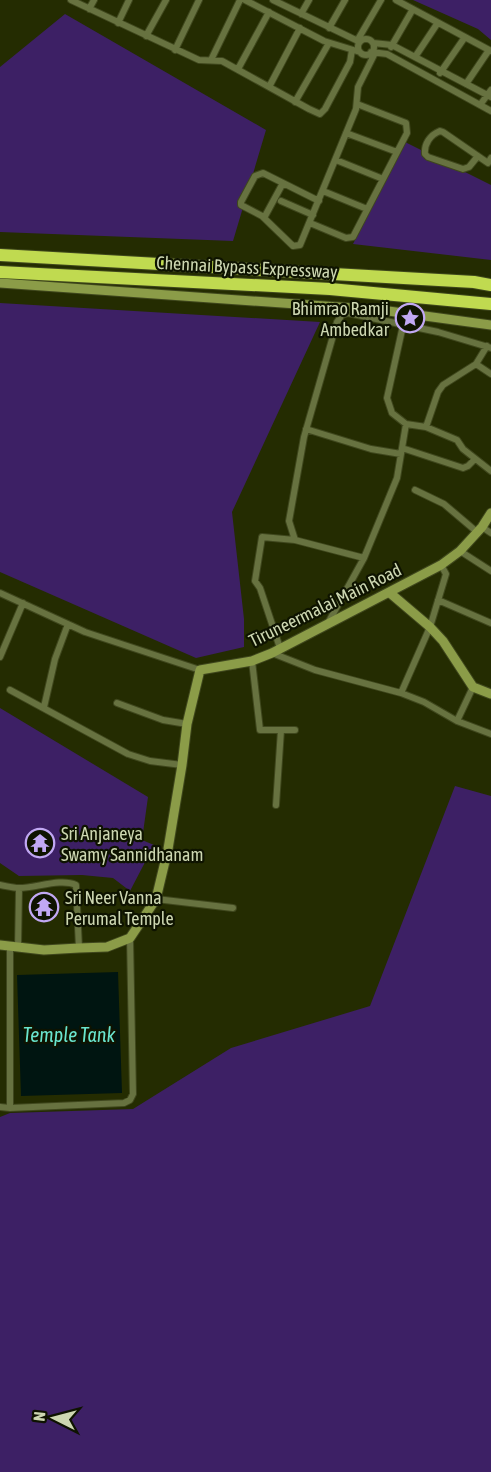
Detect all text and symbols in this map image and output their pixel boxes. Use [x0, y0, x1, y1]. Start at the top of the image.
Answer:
street label: Chennai Bypass Expressway [156, 252, 338, 282]
place label: Bhimrao Ramji Ambedkar [292, 298, 390, 340]
place icon: Bhimrao Ramji Ambedkar [394, 302, 426, 334]
street label: Tiruneermalai Main Road [245, 559, 405, 651]
place label: Sri Anjaneya Swamy Sannidhanam [61, 823, 203, 865]
temple icon: Sri Anjaneya Swamy Sannidhanam [24, 827, 56, 859]
place label: Sri Neer Vanna Perumal Temple [65, 887, 174, 929]
temple icon: Sri Neer Vanna Perumal Temple [28, 891, 60, 923]
water label: Temple Tank [23, 1023, 116, 1046]
north arrow [24, 1388, 84, 1448]
text: N [30, 1411, 49, 1422]

